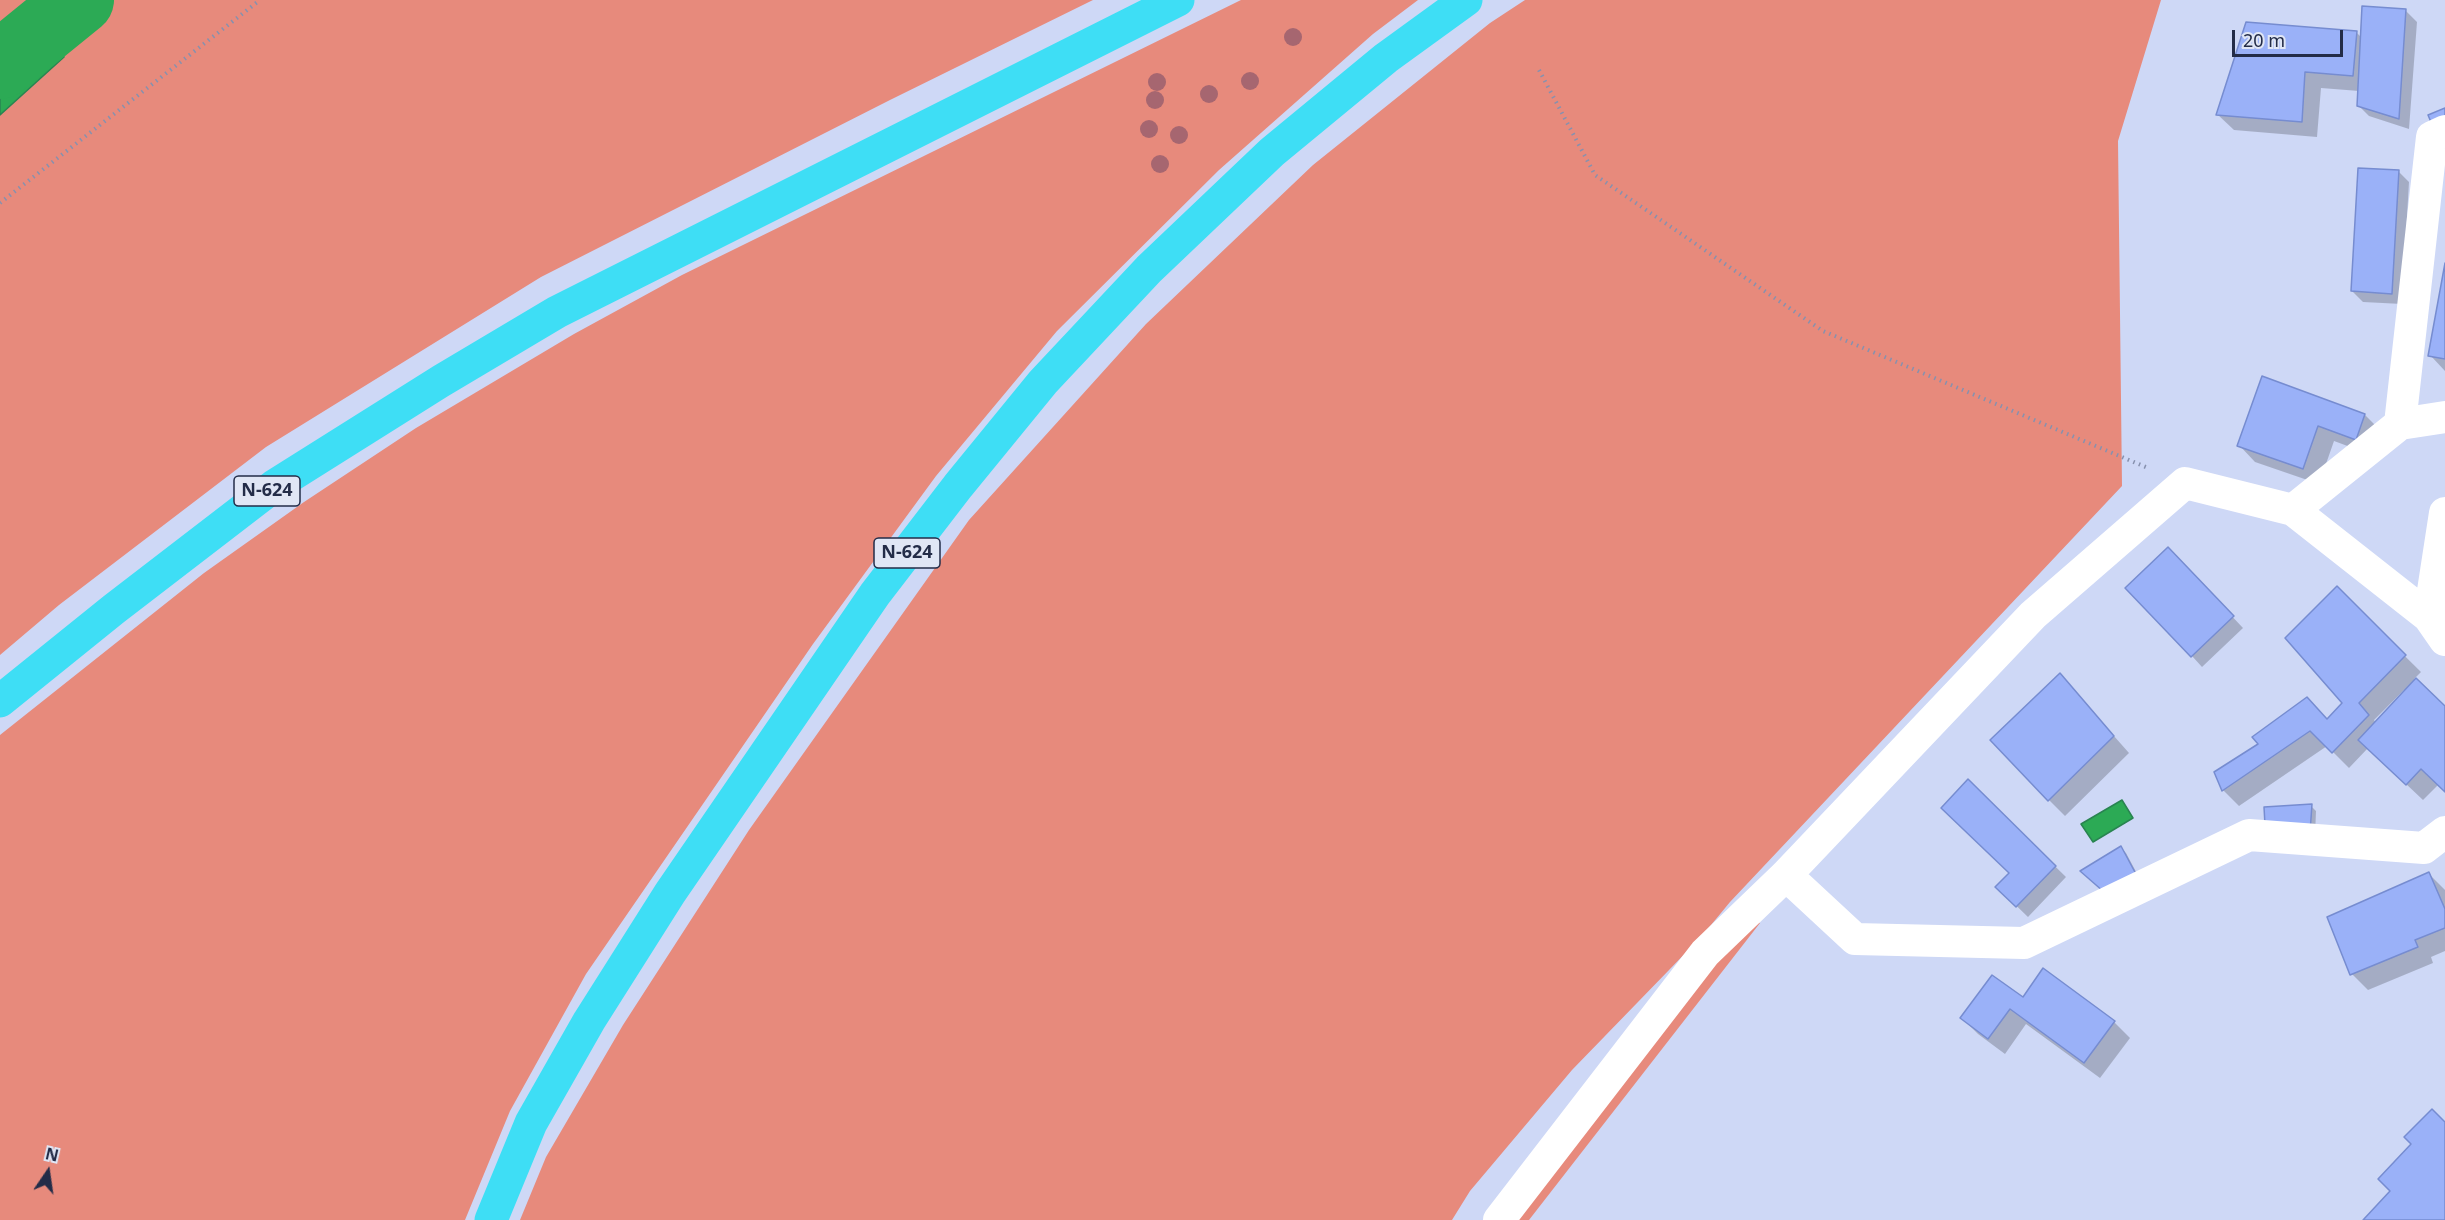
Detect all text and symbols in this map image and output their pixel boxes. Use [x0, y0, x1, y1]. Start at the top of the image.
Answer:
scale bar [2235, 18, 2346, 56]
text: 20 m [2243, 28, 2285, 52]
road number: N-624 [234, 476, 300, 506]
road number: N-624 [874, 538, 940, 568]
north arrow [18, 1142, 78, 1202]
text: N [43, 1142, 61, 1167]

